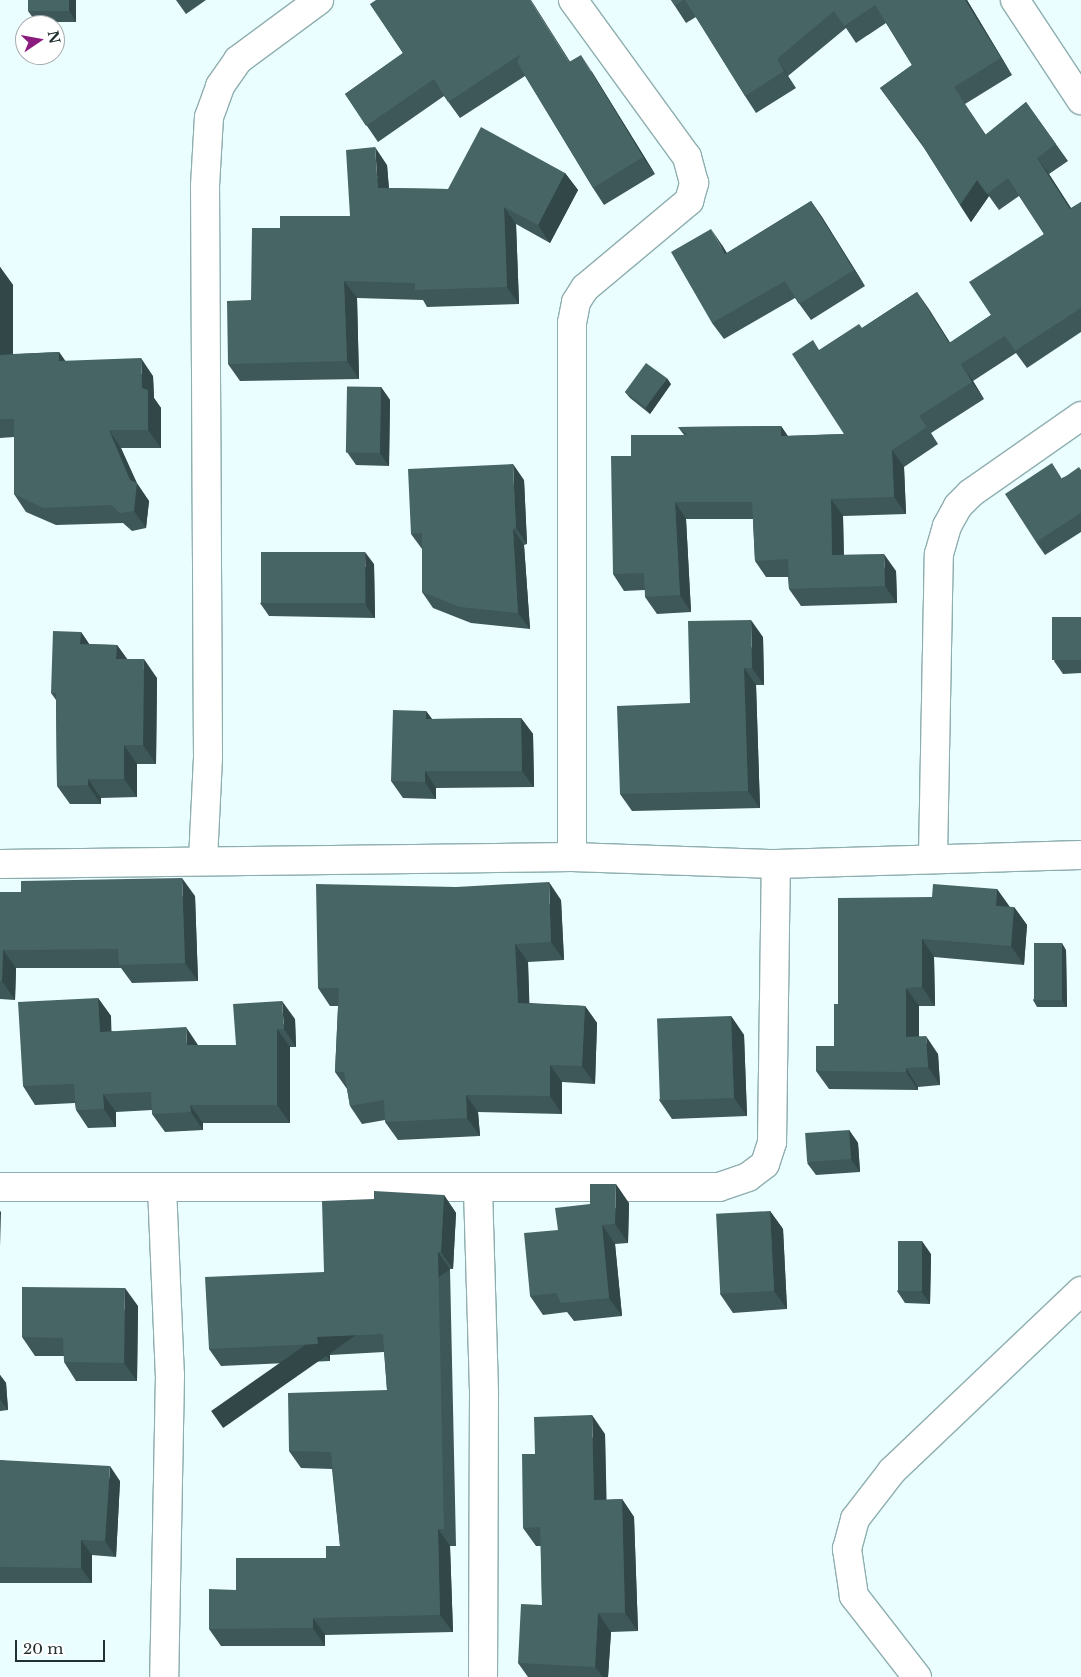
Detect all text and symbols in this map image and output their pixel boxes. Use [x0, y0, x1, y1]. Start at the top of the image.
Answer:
north arrow [15, 15, 65, 65]
text: N [44, 29, 64, 45]
scale bar [18, 1630, 108, 1662]
text: 20 m [23, 1639, 63, 1658]

